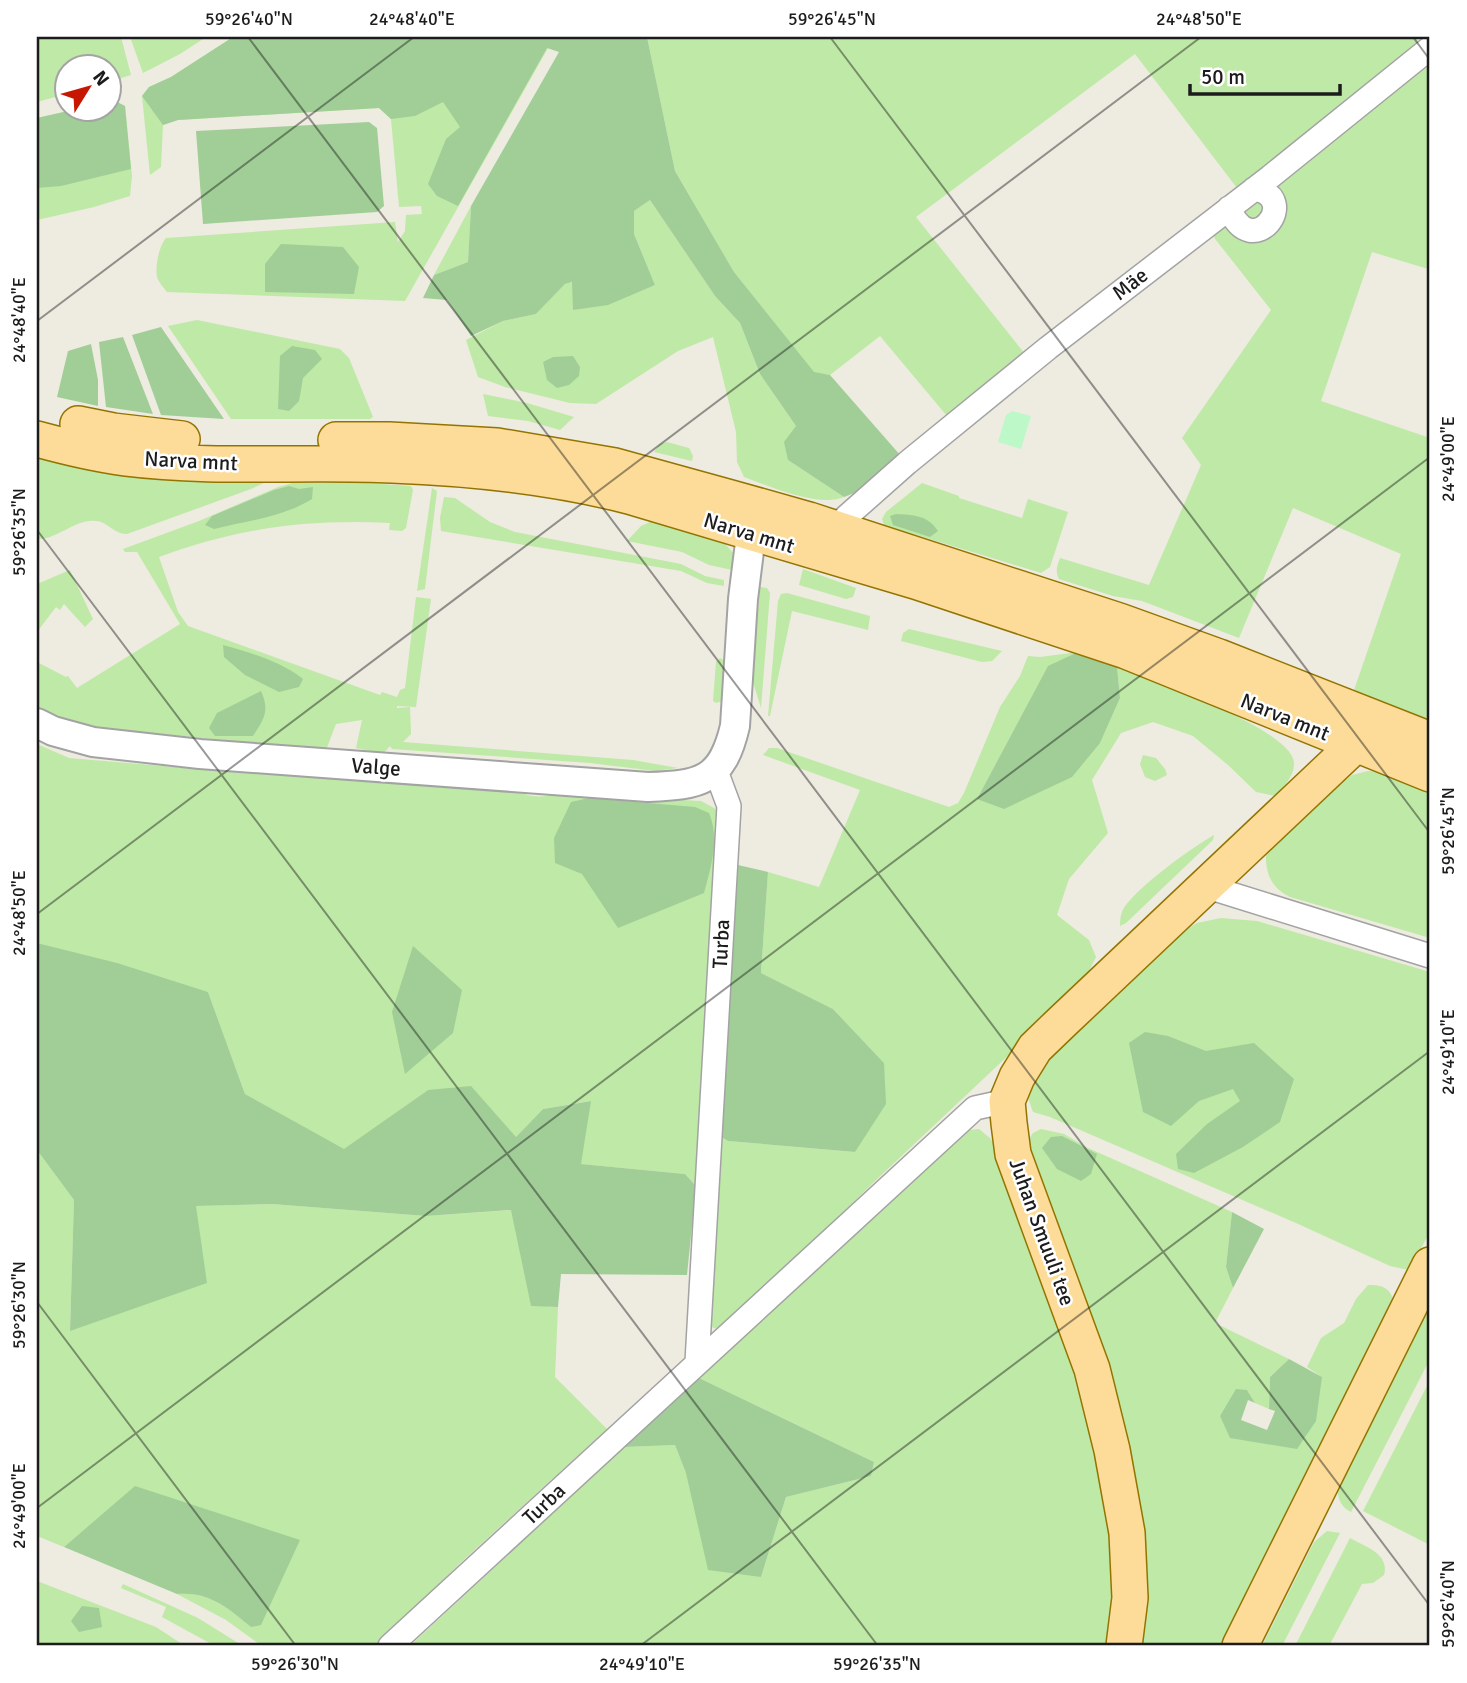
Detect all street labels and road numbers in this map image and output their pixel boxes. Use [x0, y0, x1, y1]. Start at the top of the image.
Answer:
street label: Mäe [1107, 262, 1153, 306]
street label: Narva mnt [144, 446, 238, 476]
street label: Narva mnt [700, 507, 798, 559]
street label: Narva mnt [1237, 687, 1333, 747]
street label: Valge [350, 752, 402, 782]
street label: Turba [707, 919, 735, 969]
street label: Juhan Smuuli tee [1003, 1155, 1081, 1309]
street label: Turba [517, 1478, 571, 1530]

